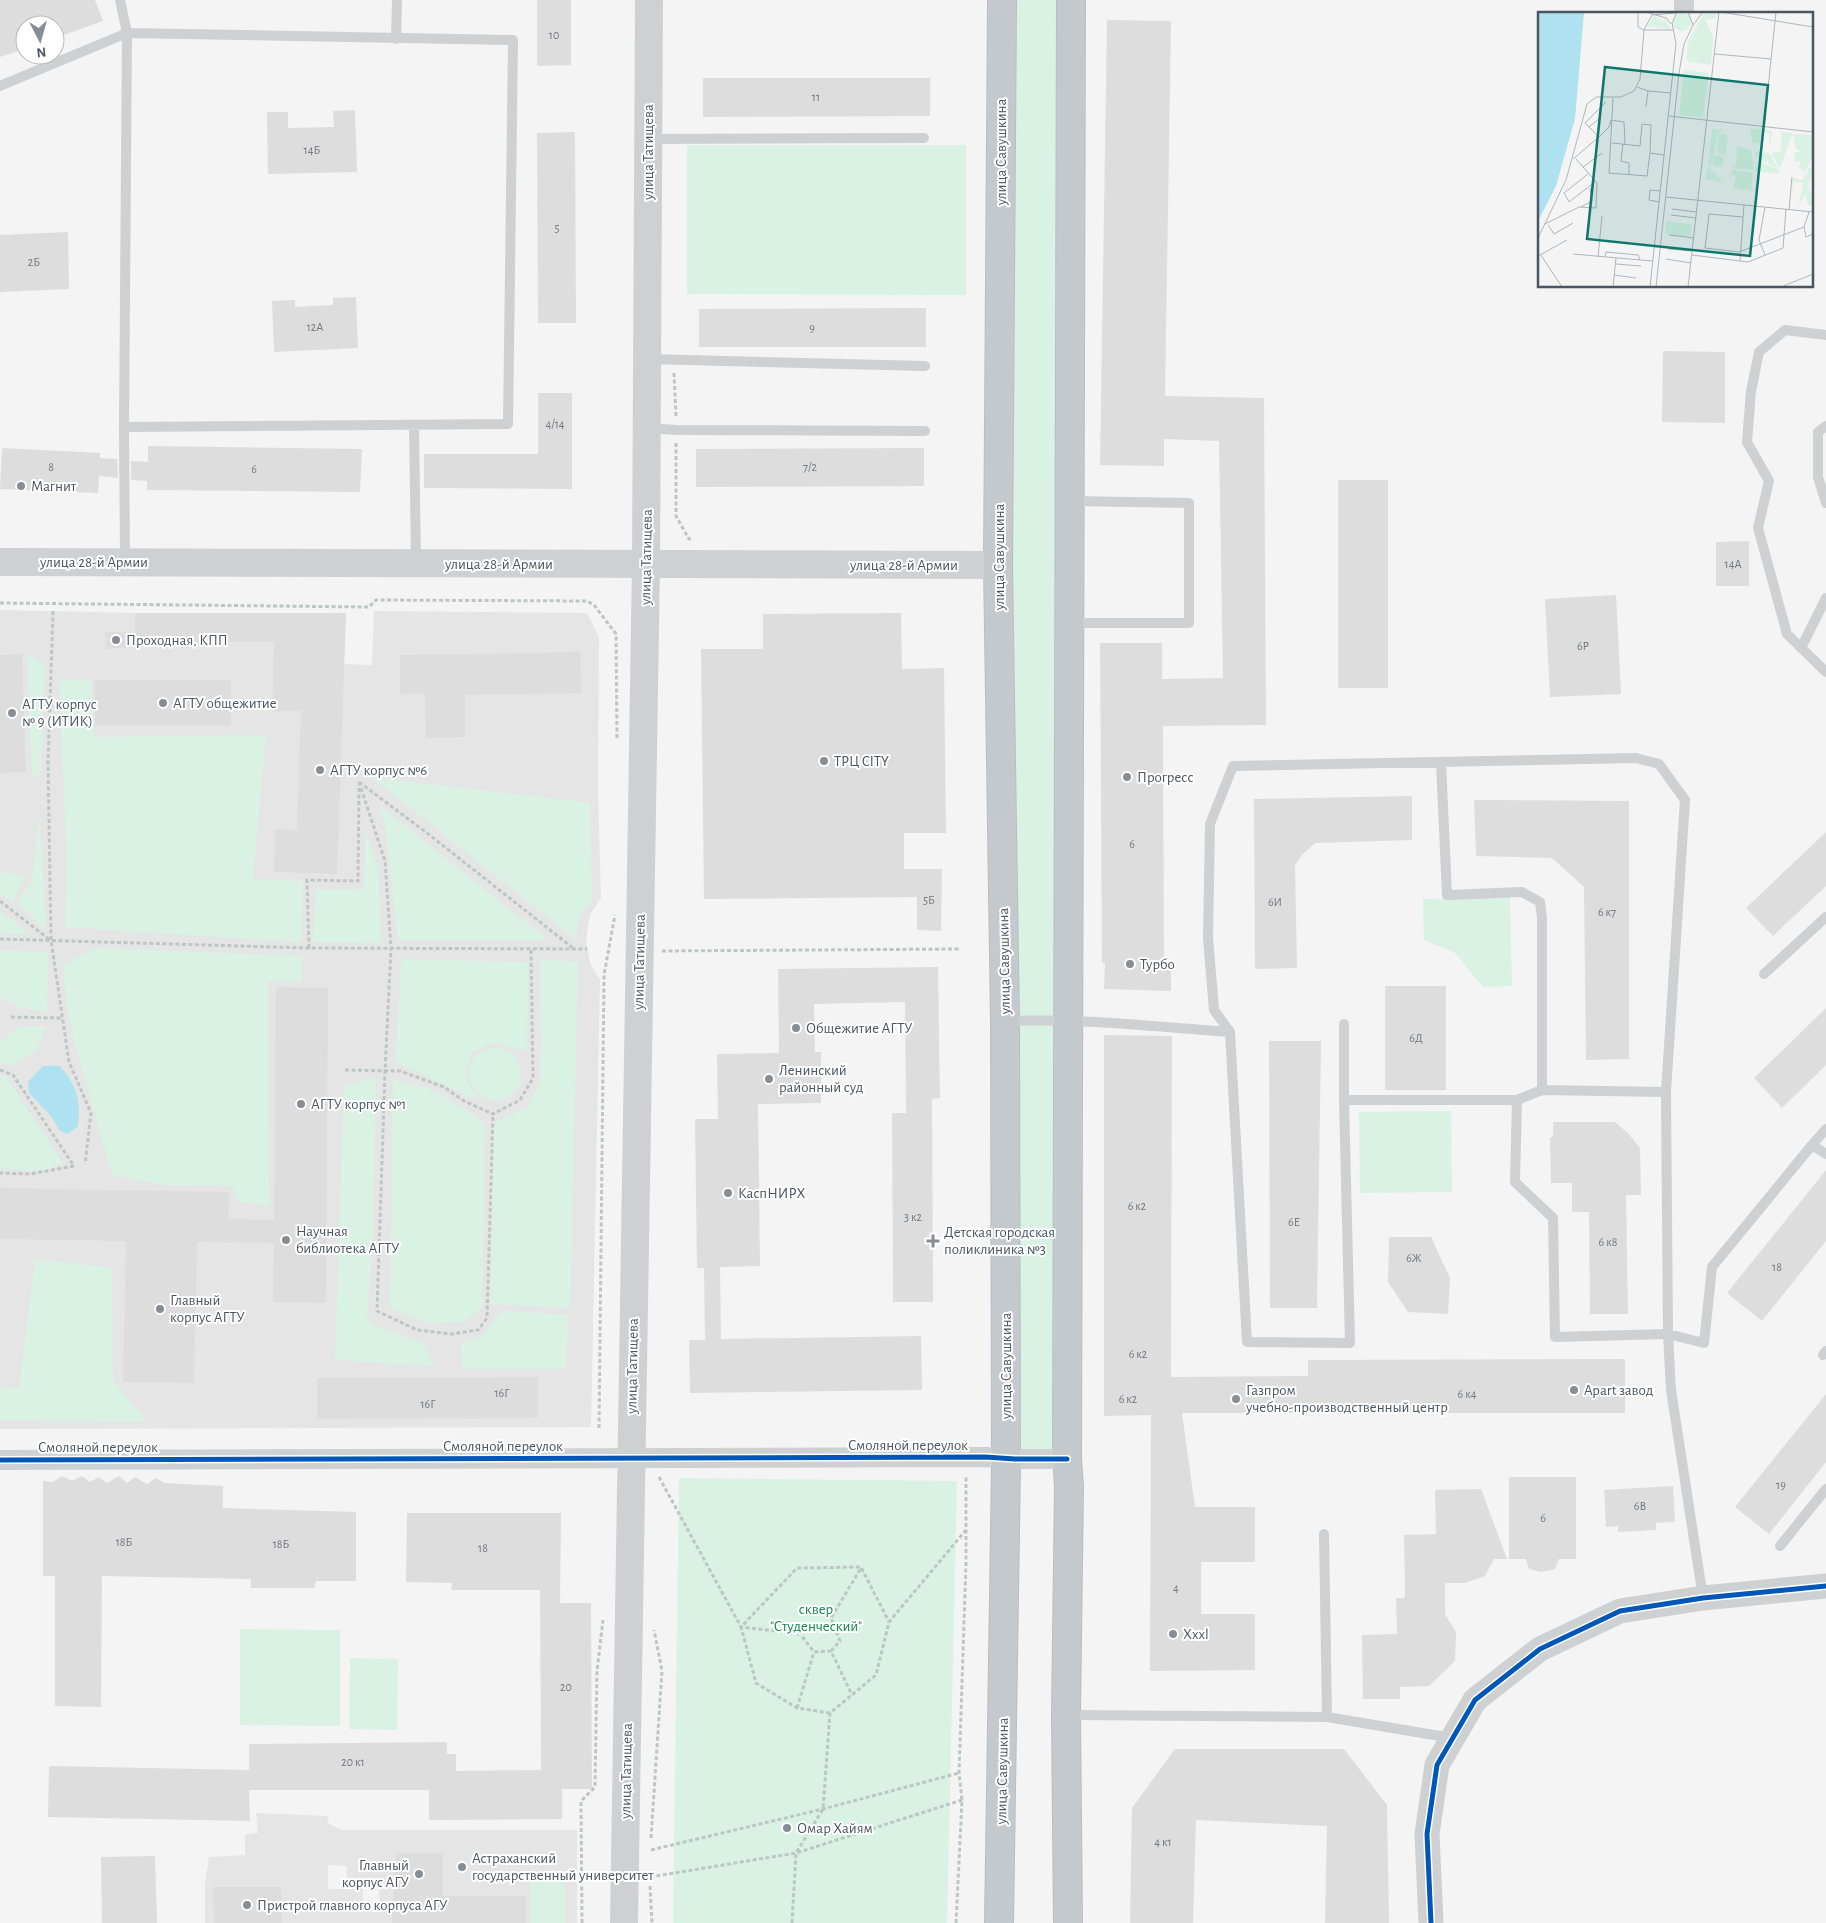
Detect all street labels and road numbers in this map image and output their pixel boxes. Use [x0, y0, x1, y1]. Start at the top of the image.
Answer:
street label: улица Савушкина [994, 98, 1009, 206]
street label: улица Татищева [641, 104, 656, 201]
street label: улица Савушкина [992, 503, 1007, 611]
street label: улица Татищева [638, 509, 655, 606]
street label: улица 28-й Армии [39, 555, 148, 570]
street label: улица 28-й Армии [444, 557, 553, 572]
street label: улица 28-й Армии [849, 558, 958, 573]
street label: улица Савушкина [996, 907, 1013, 1015]
street label: улица Татищева [631, 914, 648, 1011]
street label: улица Савушкина [999, 1312, 1014, 1420]
street label: улица Татищева [624, 1318, 641, 1415]
street label: Смоляной переулок [848, 1438, 968, 1453]
street label: Смоляной переулок [443, 1439, 563, 1454]
street label: Смоляной переулок [38, 1440, 158, 1455]
street label: улица Савушкина [994, 1717, 1011, 1825]
street label: улица Татищева [618, 1723, 635, 1820]

